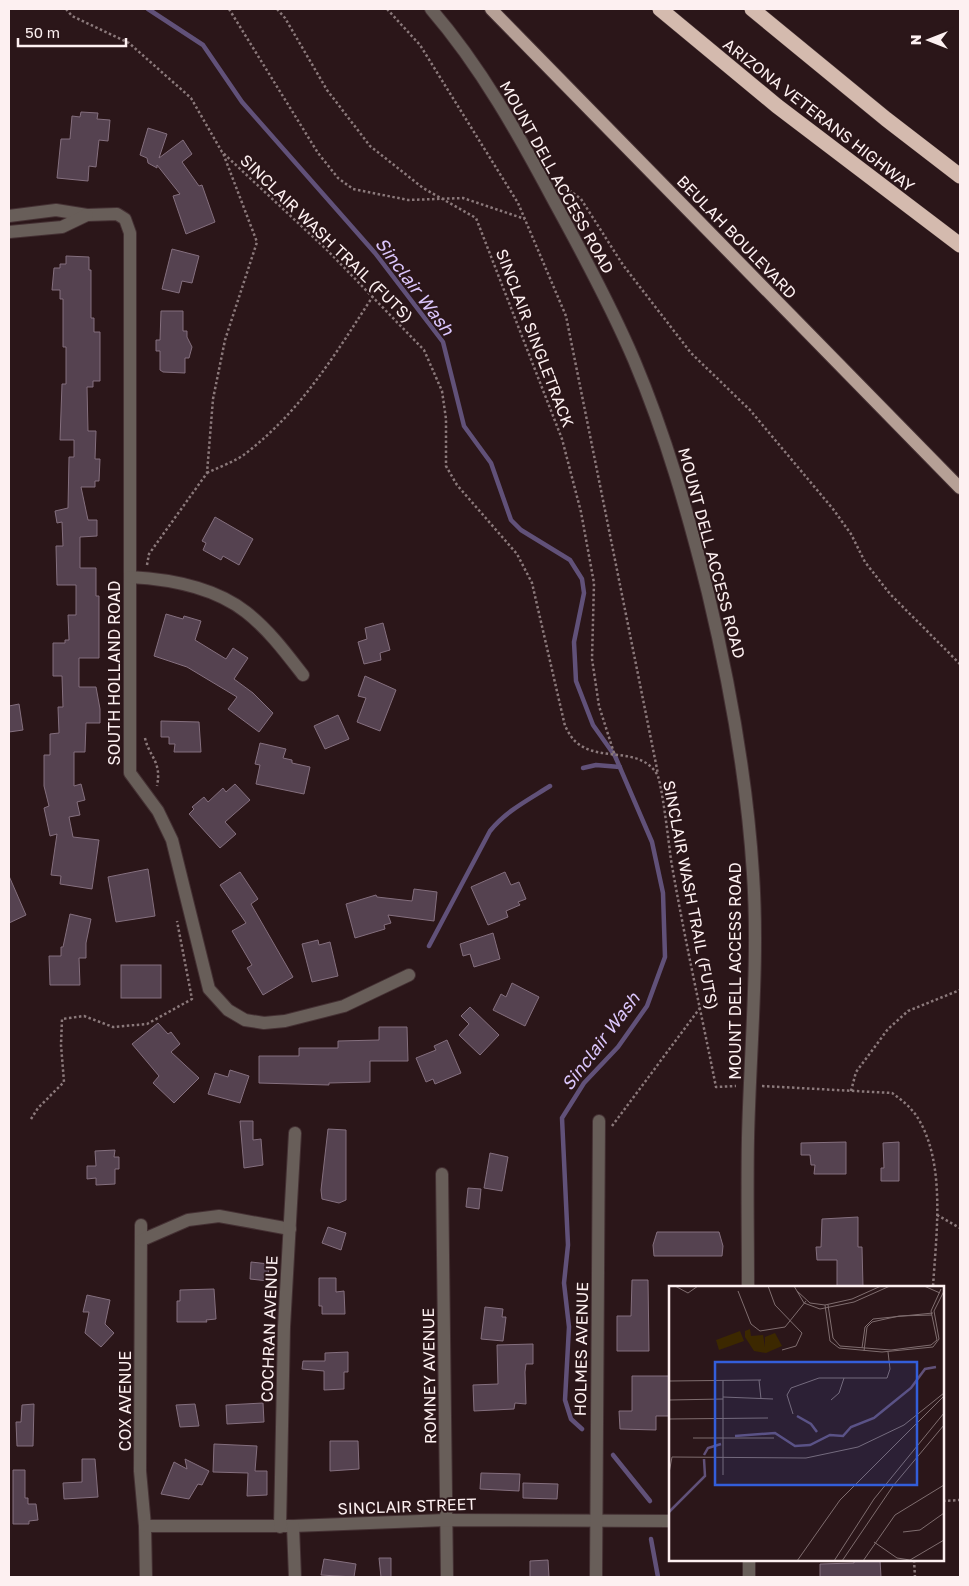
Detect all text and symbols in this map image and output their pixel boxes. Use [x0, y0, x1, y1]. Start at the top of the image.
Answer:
scale bar [18, 15, 125, 47]
north arrow [904, 15, 954, 65]
text: 50 m [25, 23, 60, 41]
street label: ARIZONA VETERANS HIGHWAY [720, 34, 918, 196]
street label: MOUNT DELL ACCESS ROAD [496, 77, 618, 277]
street label: SINCLAIR WASH TRAIL (FUTS) [236, 150, 418, 326]
street label: BEULAH BOULEVARD [673, 171, 801, 303]
water label: Sinclair Wash [371, 233, 459, 340]
street label: SINCLAIR SINGLETRACK [492, 246, 578, 430]
street label: MOUNT DELL ACCESS ROAD [674, 445, 750, 661]
street label: SOUTH HOLLAND ROAD [104, 581, 124, 765]
street label: SINCLAIR WASH TRAIL (FUTS) [659, 779, 723, 1011]
street label: MOUNT DELL ACCESS ROAD [725, 862, 745, 1080]
water label: Sinclair Wash [556, 987, 644, 1094]
street label: COCHRAN AVENUE [256, 1255, 282, 1403]
street label: HOLMES AVENUE [570, 1282, 592, 1416]
inset map [669, 1286, 944, 1561]
street label: ROMNEY AVENUE [418, 1308, 440, 1444]
street label: COX AVENUE [115, 1351, 135, 1451]
street label: SINCLAIR STREET [337, 1494, 477, 1518]

